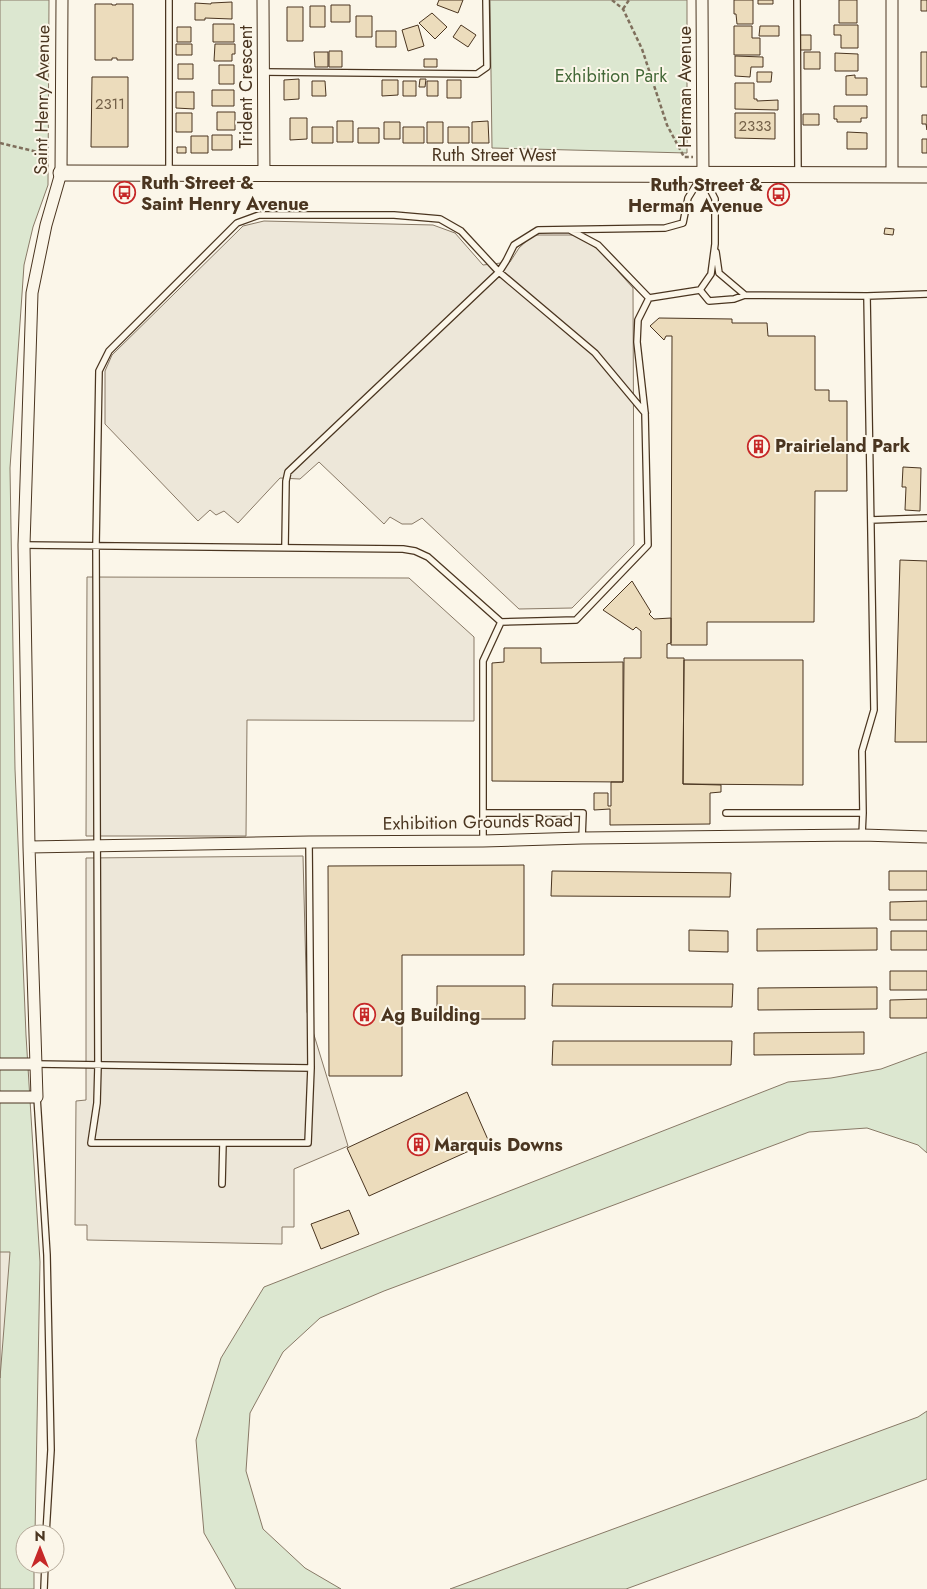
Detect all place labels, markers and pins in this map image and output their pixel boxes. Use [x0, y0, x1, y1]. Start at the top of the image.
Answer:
place label: Ruth Street & Saint Henry Avenue [141, 170, 309, 217]
place label: Ruth Street & Herman Avenue [628, 172, 763, 219]
bus stop icon: Ruth Street & Saint Henry Avenue [113, 181, 137, 205]
bus stop icon: Ruth Street & Herman Avenue [767, 183, 791, 207]
place label: Prairieland Park [775, 433, 911, 459]
building icon: Prairieland Park [747, 434, 771, 458]
place label: Ag Building [380, 1002, 480, 1028]
building icon: Ag Building [353, 1003, 377, 1027]
place label: Marquis Downs [434, 1132, 563, 1158]
building icon: Marquis Downs [406, 1133, 430, 1157]

